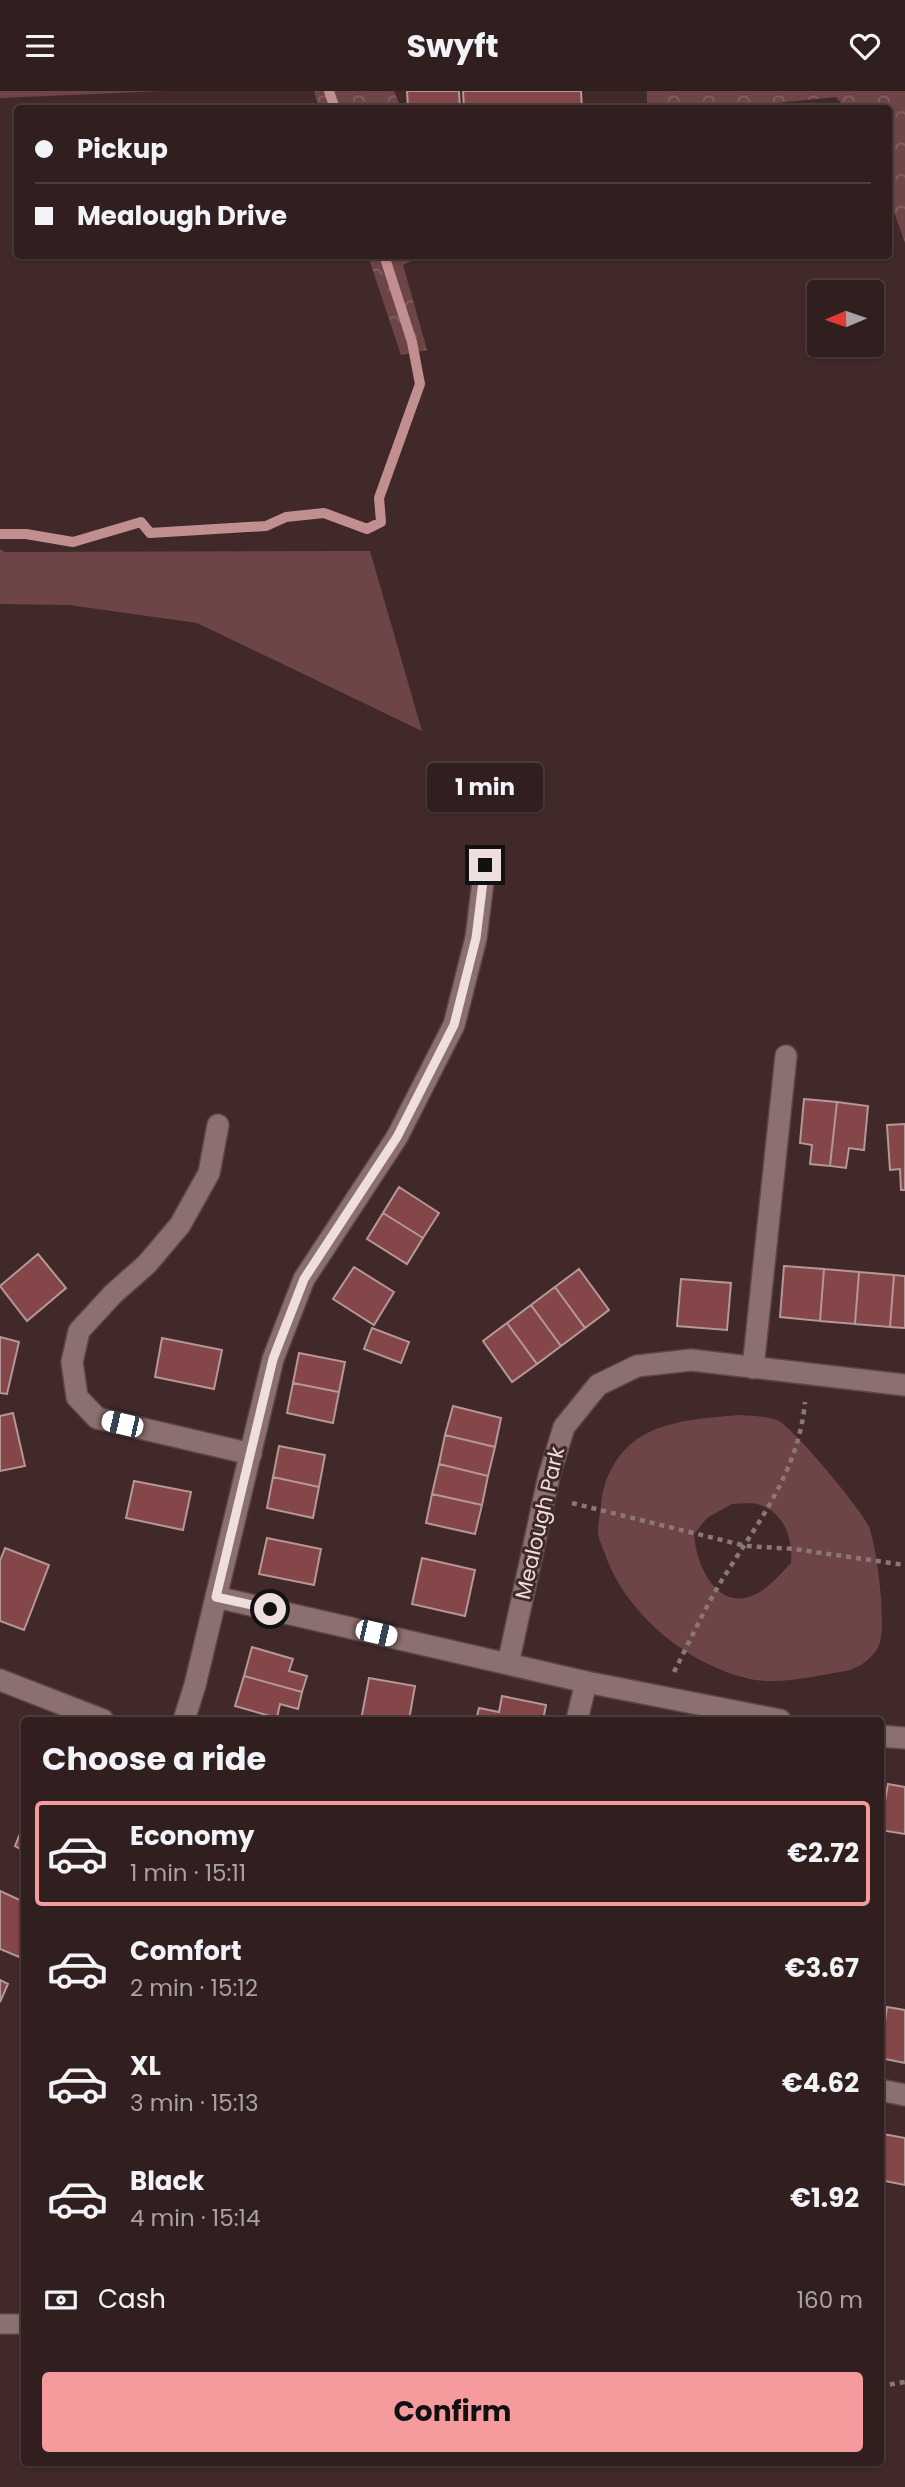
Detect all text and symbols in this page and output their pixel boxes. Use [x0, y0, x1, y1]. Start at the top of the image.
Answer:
text: Swyft [406, 23, 499, 68]
icon: menu [21, 27, 59, 65]
icon: heart [846, 27, 884, 65]
text: Pickup [77, 131, 168, 167]
text: Mealough Drive [77, 198, 287, 234]
north arrow [807, 280, 884, 357]
map controls [807, 280, 884, 357]
callout: 1 min [427, 763, 543, 813]
text: 1 min [455, 771, 515, 803]
route end [469, 849, 501, 881]
car [100, 1409, 145, 1439]
street label: Mealough Park [508, 1444, 571, 1602]
route start [254, 1593, 286, 1625]
car [354, 1618, 399, 1648]
text: Choose a ride [42, 1736, 266, 1781]
text: Economy [130, 1818, 254, 1854]
icon: car [46, 1822, 109, 1885]
text: €2.72 [787, 1835, 859, 1871]
text: 1 min · 15:11 [130, 1857, 246, 1889]
text: Comfort [130, 1933, 242, 1969]
icon: car [46, 1937, 109, 2000]
text: €3.67 [785, 1950, 859, 1986]
text: 2 min · 15:12 [130, 1972, 258, 2004]
text: XL [130, 2048, 161, 2084]
icon: car [46, 2052, 109, 2115]
text: €4.62 [782, 2065, 859, 2101]
text: 3 min · 15:13 [130, 2087, 259, 2119]
text: Black [130, 2163, 204, 2199]
icon: car [46, 2167, 109, 2230]
text: €1.92 [790, 2180, 859, 2216]
text: 4 min · 15:14 [130, 2202, 260, 2234]
icon: cash [42, 2281, 80, 2319]
text: Cash [98, 2281, 166, 2317]
text: 160 m [797, 2284, 863, 2316]
button: Confirm [42, 2372, 863, 2452]

